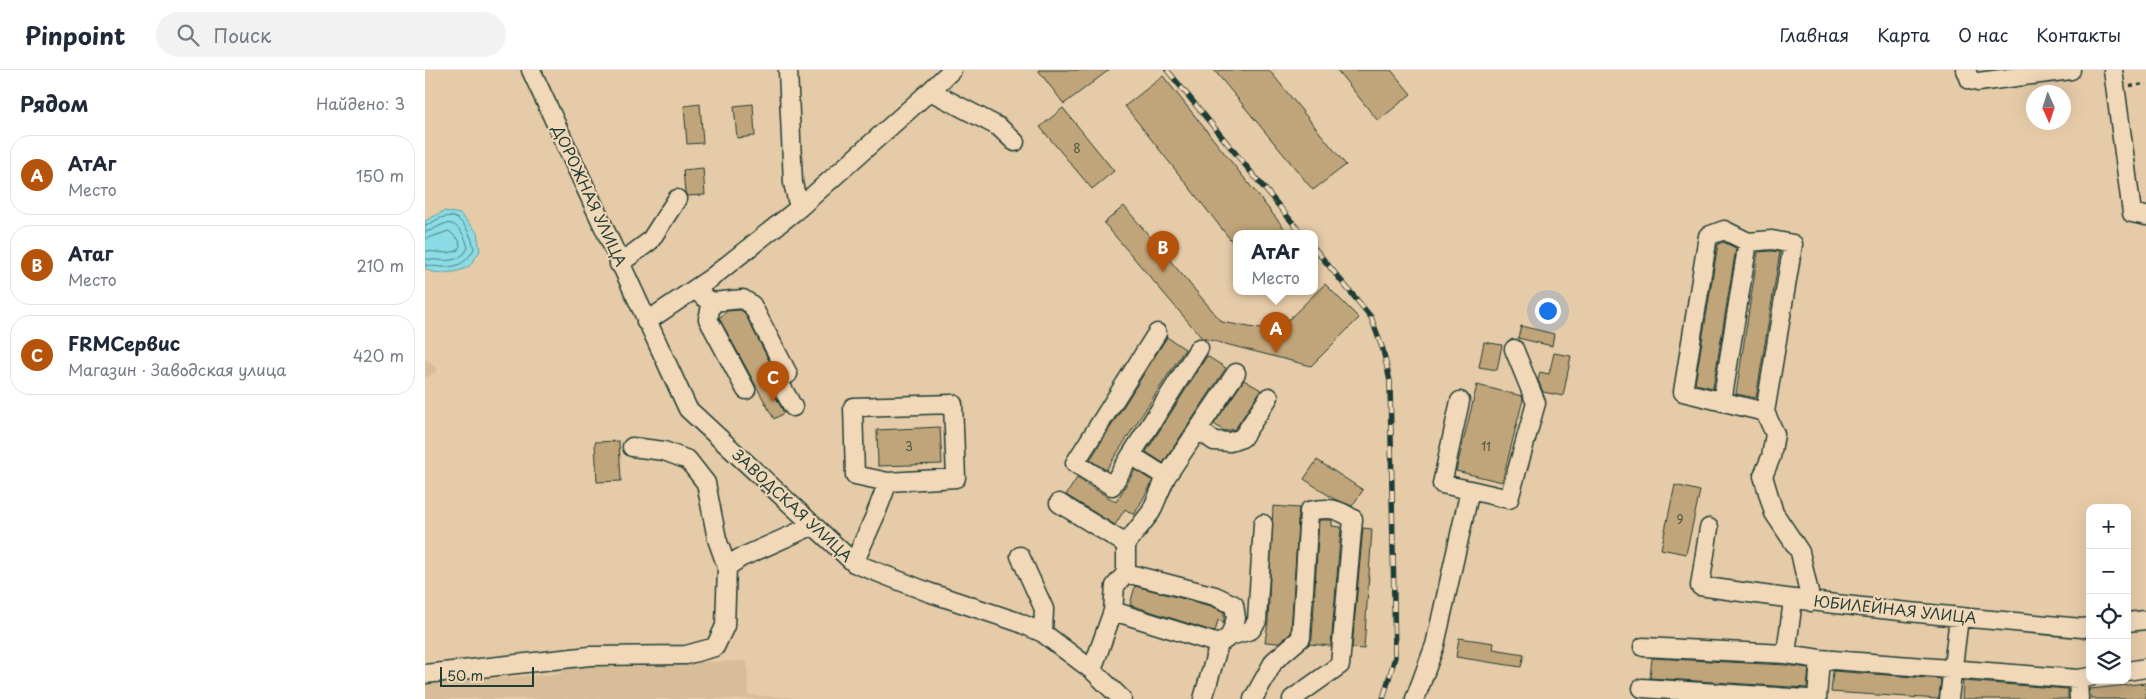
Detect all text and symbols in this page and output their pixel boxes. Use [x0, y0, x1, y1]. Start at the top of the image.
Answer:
search box [156, 12, 506, 57]
text: Pinpoint [25, 17, 126, 53]
icon: search [174, 21, 202, 49]
text: Поиск [214, 21, 271, 49]
text: Главная [1780, 21, 1849, 48]
text: Карта [1877, 21, 1930, 48]
text: О нас [1958, 21, 2008, 48]
text: Контакты [2036, 21, 2121, 48]
north arrow [2026, 85, 2071, 130]
text: Рядом [20, 87, 88, 119]
text: Найдено: 3 [316, 91, 405, 115]
street label: ДОРОЖНАЯ УЛИЦА [547, 120, 633, 270]
house number: 8 [1073, 139, 1081, 157]
text: АтАг [68, 149, 116, 177]
text: A [31, 163, 43, 187]
text: 150 m [356, 163, 404, 187]
text: Место [68, 177, 117, 201]
popup [1233, 230, 1318, 295]
pin: B [1147, 231, 1179, 272]
text: АтАг [1251, 237, 1299, 265]
text: Атаг [68, 239, 113, 267]
text: B [32, 253, 42, 277]
text: 210 m [356, 253, 404, 277]
text: Место [1251, 265, 1300, 289]
text: Место [68, 267, 117, 291]
your location [1535, 298, 1561, 324]
pin: A [1260, 312, 1292, 353]
text: FRMСервис [68, 329, 180, 357]
text: C [31, 343, 43, 367]
text: 420 m [353, 343, 404, 367]
text: Магазин · Заводская улица [68, 357, 286, 381]
pin: C [757, 361, 789, 402]
house number: 3 [905, 437, 913, 455]
house number: 11 [1481, 437, 1491, 455]
street label: ЗАВОДСКАЯ УЛИЦА [728, 443, 858, 567]
map controls [2086, 504, 2131, 684]
button: + [2086, 504, 2131, 549]
house number: 9 [1676, 510, 1684, 528]
button: − [2086, 549, 2131, 594]
street label: ЮБИЛЕЙНАЯ УЛИЦА [1813, 589, 1978, 628]
button: locate [2086, 594, 2131, 639]
button: layers [2086, 639, 2131, 684]
scale bar [440, 664, 534, 687]
text: 50 m [447, 665, 483, 686]

